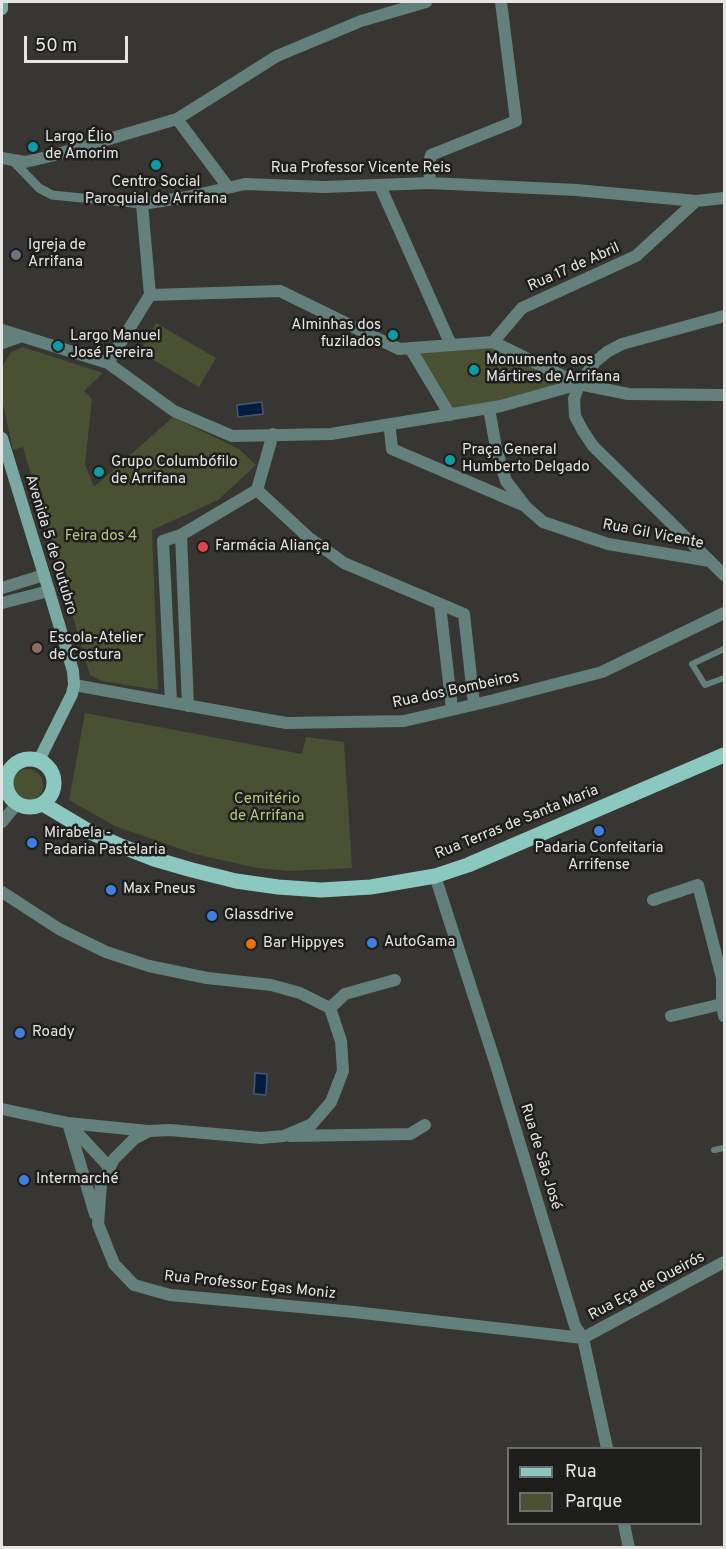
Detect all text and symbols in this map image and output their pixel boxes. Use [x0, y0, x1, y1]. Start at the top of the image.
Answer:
scale bar [27, 24, 130, 62]
text: 50 m [35, 35, 77, 58]
place label: Largo Élio de Amorim [45, 129, 119, 164]
marker: Largo Élio de Amorim [26, 140, 40, 154]
marker: Centro Social Paroquial de Arrifana [149, 158, 163, 172]
street label: Rua Professor Vicente Reis [271, 160, 451, 178]
place label: Centro Social Paroquial de Arrifana [85, 174, 227, 209]
place label: Igreja de Arrifana [28, 237, 86, 272]
street label: Rua 17 de Abril [525, 240, 623, 296]
marker: Igreja de Arrifana [9, 248, 23, 262]
place label: Alminhas dos fuzilados [291, 317, 381, 352]
place label: Largo Manuel José Pereira [70, 328, 161, 363]
marker: Alminhas dos fuzilados [386, 328, 400, 342]
marker: Largo Manuel José Pereira [51, 339, 65, 353]
place label: Monumento aos Mártires de Arrifana [486, 352, 620, 387]
marker: Monumento aos Mártires de Arrifana [467, 363, 481, 377]
place label: Praça General Humberto Delgado [462, 442, 590, 477]
marker: Praça General Humberto Delgado [443, 453, 457, 467]
place label: Grupo Columbófilo de Arrifana [111, 454, 238, 489]
marker: Grupo Columbófilo de Arrifana [92, 465, 106, 479]
street label: Avenida 5 de Outubro [20, 473, 80, 617]
street label: Rua Gil Vicente [601, 516, 705, 554]
park label: Feira dos 4 [65, 528, 137, 546]
place label: Farmácia Aliança [215, 538, 329, 556]
marker: Farmácia Aliança [196, 540, 210, 554]
place label: Escola-Atelier de Costura [49, 630, 144, 665]
marker: Escola-Atelier de Costura [30, 641, 44, 655]
street label: Rua dos Bombeiros [391, 669, 521, 713]
street label: Rua Terras de Santa Maria [433, 782, 601, 864]
park label: Cemitério de Arrifana [230, 791, 304, 826]
marker: Padaria Confeitaria Arrifense [592, 824, 606, 838]
place label: Mirabela - Padaria Pastelaria [44, 825, 166, 860]
marker: Mirabela - Padaria Pastelaria [25, 836, 39, 850]
place label: Padaria Confeitaria Arrifense [535, 840, 663, 875]
place label: Max Pneus [123, 881, 196, 899]
marker: Max Pneus [104, 883, 118, 897]
place label: Glassdrive [224, 907, 294, 925]
marker: Glassdrive [205, 909, 219, 923]
place label: AutoGama [384, 934, 455, 952]
place label: Bar Hippyes [263, 935, 344, 953]
marker: AutoGama [365, 936, 379, 950]
marker: Bar Hippyes [244, 937, 258, 951]
place label: Roady [32, 1024, 75, 1042]
marker: Roady [13, 1026, 27, 1040]
street label: Rua de São José [515, 1102, 565, 1212]
place label: Intermarché [36, 1171, 119, 1189]
marker: Intermarché [17, 1173, 31, 1187]
street label: Rua Eça de Queirós [586, 1249, 708, 1325]
street label: Rua Professor Egas Moniz [163, 1268, 337, 1304]
legend [507, 1447, 702, 1525]
text: Rua [565, 1461, 596, 1484]
text: Parque [565, 1491, 622, 1514]

